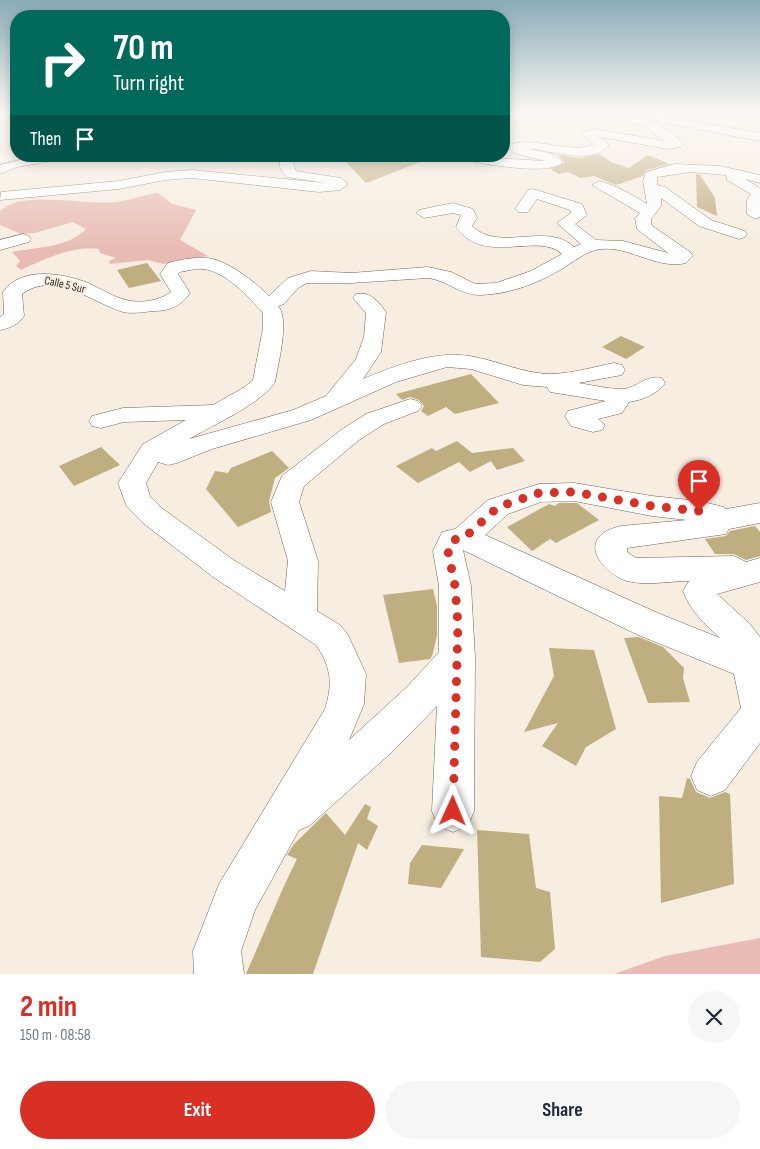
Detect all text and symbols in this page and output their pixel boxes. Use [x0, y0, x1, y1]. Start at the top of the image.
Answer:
text: 70 m [113, 27, 173, 70]
icon: right [30, 30, 95, 95]
text: Turn right [113, 70, 184, 97]
icon: arrive [71, 125, 99, 153]
text: Then [30, 128, 61, 151]
street label: Calle 5 Sur [43, 273, 88, 297]
pin [678, 460, 720, 511]
icon: arrive [685, 467, 713, 495]
position arrow [426, 784, 478, 836]
text: 2 min [20, 989, 77, 1025]
button: close [688, 991, 740, 1043]
text: 150 m · 08:58 [20, 1026, 91, 1045]
button: Exit [20, 1081, 375, 1139]
button: Share [385, 1081, 740, 1139]

